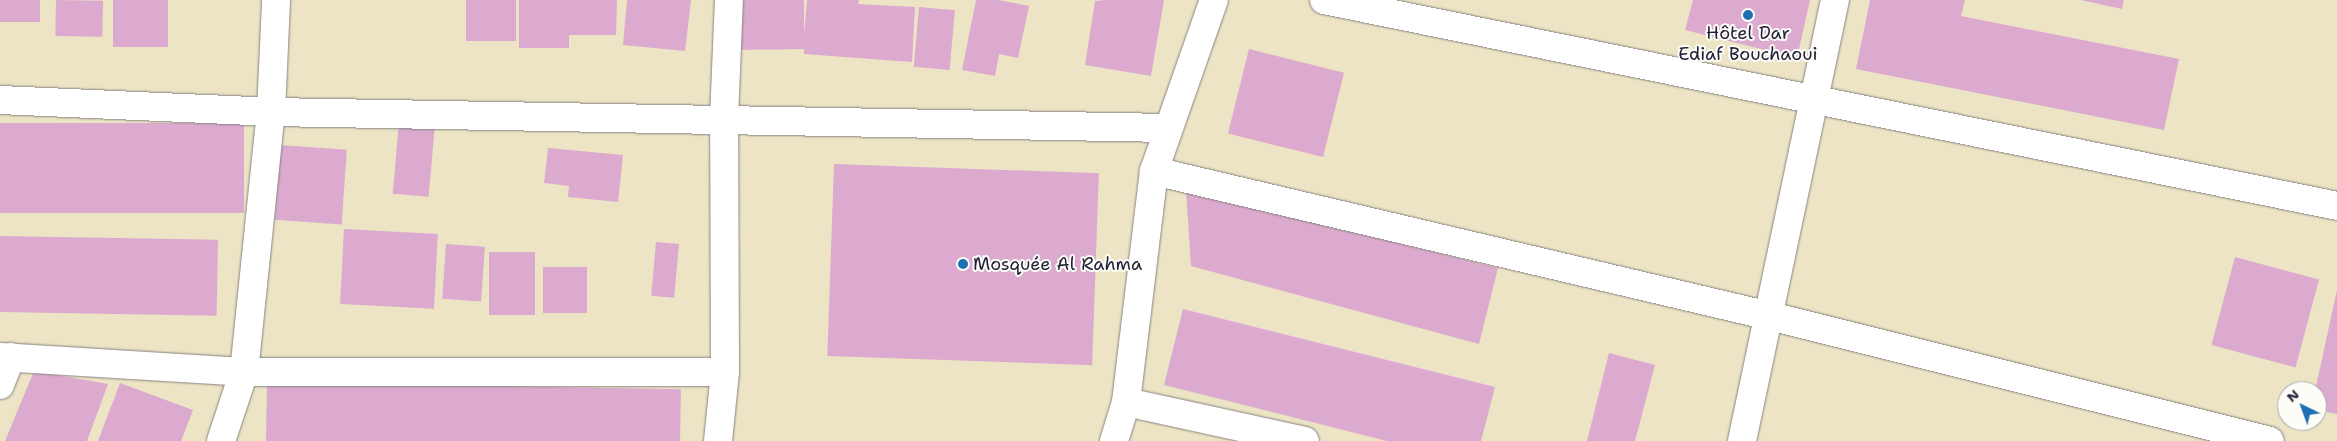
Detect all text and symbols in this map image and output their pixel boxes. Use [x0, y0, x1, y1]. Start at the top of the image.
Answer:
marker: Hôtel Dar Ediaf Bouchaoui [1742, 9, 1754, 21]
place label: Hôtel Dar Ediaf Bouchaoui [1678, 23, 1818, 66]
place label: Mosquée Al Rahma [973, 253, 1142, 275]
marker: Mosquée Al Rahma [957, 258, 969, 270]
north arrow [2277, 381, 2327, 431]
text: N [2282, 385, 2303, 406]

